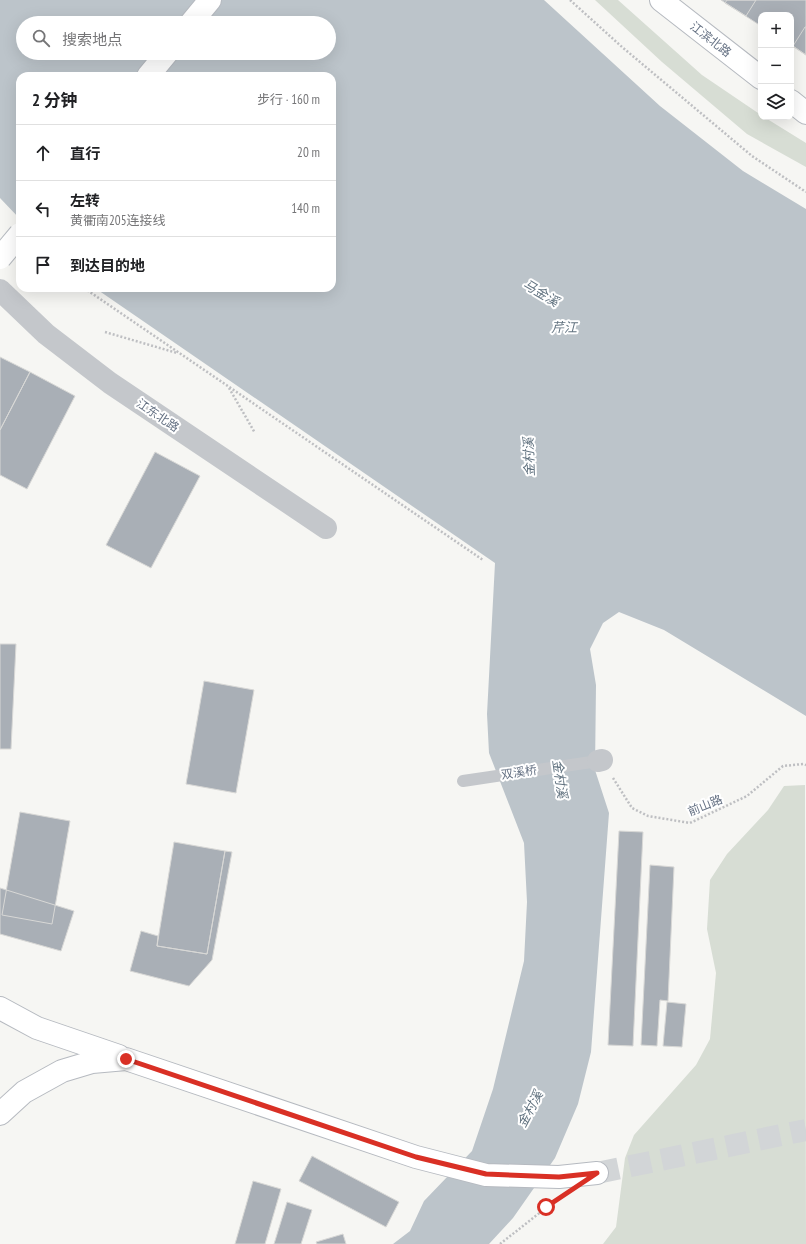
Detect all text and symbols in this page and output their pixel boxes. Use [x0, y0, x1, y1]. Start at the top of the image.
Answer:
map controls [758, 12, 794, 120]
button: + [758, 12, 794, 48]
search box [16, 16, 336, 60]
street label: 江滨北路 [687, 18, 735, 60]
icon: search [30, 27, 52, 49]
text: 搜索地点 [62, 30, 122, 49]
button: − [758, 48, 794, 84]
button: layers [758, 84, 794, 120]
text: 2 分钟 [32, 89, 78, 111]
text: 步行 · 160 m [257, 91, 320, 108]
icon: ahead [32, 142, 54, 164]
text: 直行 [70, 144, 100, 163]
text: 20 m [297, 144, 320, 161]
text: 左转 [70, 191, 100, 210]
icon: left [32, 198, 54, 220]
text: 140 m [291, 200, 320, 217]
text: 黄衢南205连接线 [70, 212, 166, 229]
icon: arrive [32, 254, 54, 276]
text: 到达目的地 [70, 256, 145, 275]
water label: 马金溪 [520, 276, 564, 311]
water label: 芹江 [551, 319, 579, 336]
street label: 江东北路 [134, 395, 182, 435]
water label: 金村溪 [520, 435, 538, 477]
water label: 金村溪 [549, 758, 571, 801]
street label: 双溪桥 [500, 762, 538, 782]
street label: 前山路 [685, 791, 725, 819]
route end [117, 1050, 135, 1068]
water label: 金村溪 [513, 1086, 548, 1130]
route start [537, 1198, 555, 1216]

